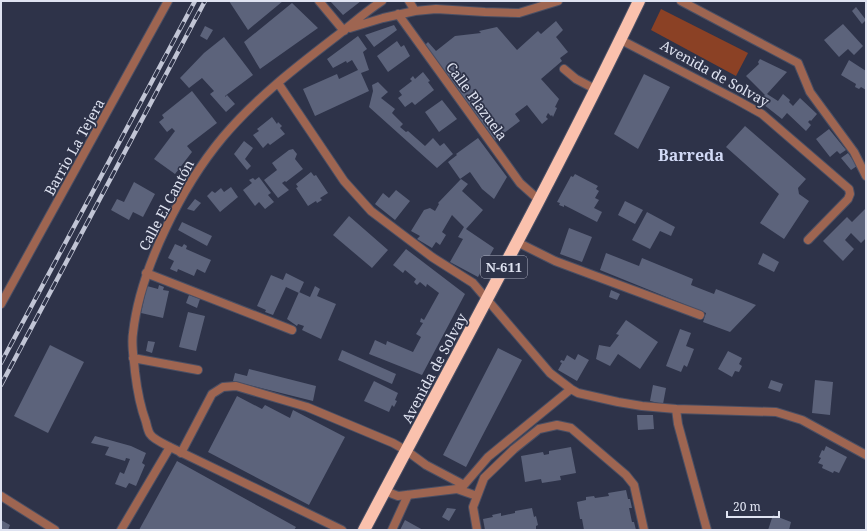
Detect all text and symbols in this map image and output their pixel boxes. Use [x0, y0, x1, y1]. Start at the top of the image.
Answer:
street label: Avenida de Solvay [657, 35, 773, 111]
street label: Calle Plazuela [442, 58, 512, 144]
street label: Barrio La Tejera [40, 95, 109, 199]
district label: Barreda [658, 144, 725, 166]
street label: Calle El Cantón [134, 156, 198, 254]
road number: N-611 [481, 256, 527, 278]
street label: Avenida de Solvay [397, 310, 471, 426]
scale bar [727, 493, 779, 519]
text: 20 m [733, 498, 761, 515]

